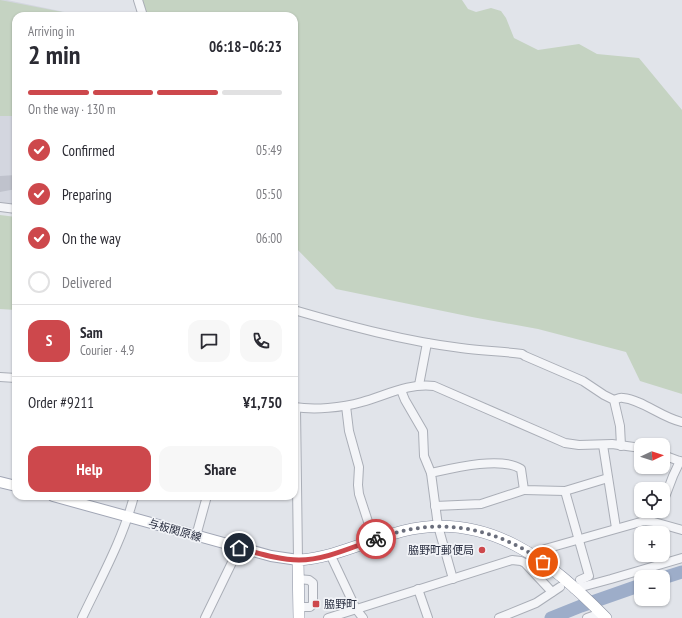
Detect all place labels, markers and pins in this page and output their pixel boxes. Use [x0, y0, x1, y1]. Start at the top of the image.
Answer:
pin [222, 531, 256, 565]
place label: 脇野町郵便局 [408, 543, 474, 557]
marker: 脇野町郵便局 [477, 545, 487, 555]
pin [526, 545, 560, 579]
place label: 脇野町 [324, 597, 357, 611]
marker: 脇野町 [311, 599, 321, 609]

